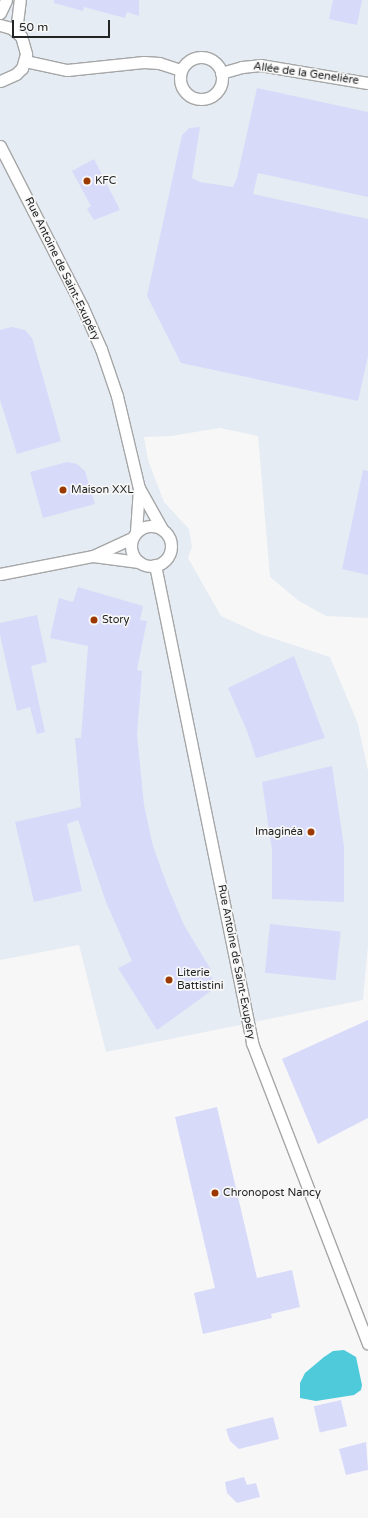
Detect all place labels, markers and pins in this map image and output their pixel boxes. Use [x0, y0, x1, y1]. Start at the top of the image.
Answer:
place label: KFC [95, 174, 116, 188]
marker: KFC [82, 176, 92, 186]
place label: Maison XXL [71, 483, 133, 497]
marker: Maison XXL [58, 485, 68, 495]
place label: Story [102, 613, 129, 627]
marker: Story [89, 615, 99, 625]
place label: Imaginéa [255, 825, 303, 839]
marker: Imaginéa [306, 827, 316, 837]
place label: Literie Battistini [177, 967, 223, 993]
marker: Literie Battistini [164, 975, 174, 985]
place label: Chronopost Nancy [223, 1186, 321, 1200]
marker: Chronopost Nancy [210, 1188, 220, 1198]

